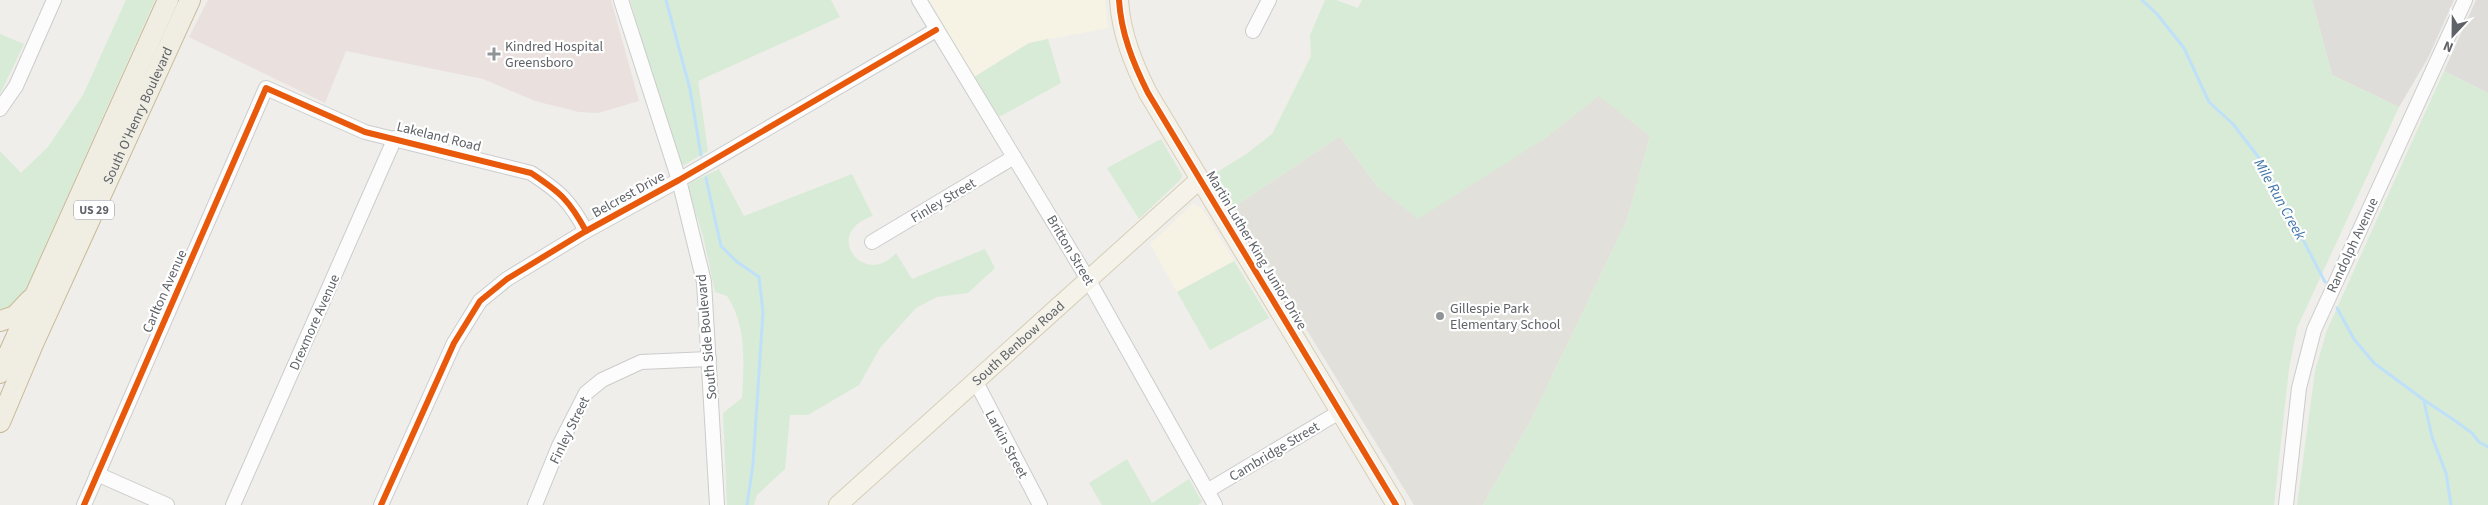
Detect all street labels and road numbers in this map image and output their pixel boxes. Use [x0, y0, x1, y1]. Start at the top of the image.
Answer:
street label: South O'Henry Boulevard [98, 44, 178, 188]
street label: Lakeland Road [394, 117, 483, 157]
street label: Belcrest Drive [589, 167, 668, 223]
street label: Martin Luther King Junior Drive [1201, 167, 1312, 334]
street label: Finley Street [907, 173, 980, 228]
street label: Randolph Avenue [2322, 195, 2384, 296]
road number: US 29 [74, 200, 114, 220]
street label: Britton Street [1041, 212, 1099, 290]
street label: Carlton Avenue [138, 247, 192, 336]
street label: Drexmore Avenue [285, 271, 345, 374]
street label: South Side Boulevard [692, 273, 722, 401]
street label: South Benbow Road [968, 297, 1069, 391]
street label: Finley Street [545, 393, 595, 468]
street label: Larkin Street [980, 407, 1033, 482]
street label: Cambridge Street [1226, 417, 1324, 487]

